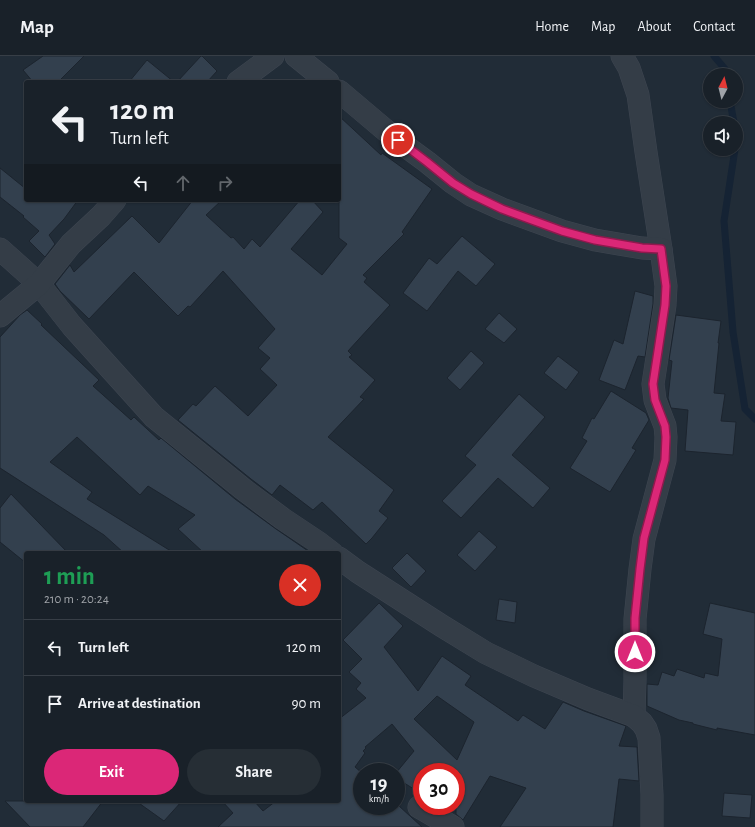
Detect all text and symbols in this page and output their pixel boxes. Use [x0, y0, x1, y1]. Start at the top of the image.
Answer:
text: Map [20, 18, 54, 37]
text: Home [535, 20, 569, 34]
text: Map [591, 20, 615, 34]
text: About [637, 20, 671, 34]
text: Contact [693, 20, 735, 34]
north arrow [703, 68, 743, 108]
map controls [703, 68, 743, 156]
icon: left [44, 96, 96, 148]
text: 120 m [110, 97, 175, 125]
button: sound [703, 116, 743, 156]
pin [381, 123, 415, 157]
icon: arrive [387, 129, 409, 151]
text: Turn left [110, 130, 169, 148]
icon: left [130, 172, 152, 194]
icon: ahead [172, 172, 194, 194]
icon: right [214, 172, 236, 194]
button: close [279, 564, 321, 606]
text: 1 min [44, 565, 95, 589]
text: 210 m · 20:24 [44, 593, 109, 606]
position arrow [614, 631, 656, 673]
icon: left [44, 637, 66, 659]
text: Turn left [78, 640, 129, 655]
text: 120 m [287, 640, 321, 655]
icon: arrive [44, 693, 66, 715]
text: Arrive at destination [78, 696, 201, 711]
text: 90 m [292, 696, 321, 711]
button: Exit [44, 749, 179, 795]
button: Share [187, 749, 321, 795]
speed limit sign: 30 [413, 763, 465, 815]
text: 19 [371, 774, 387, 794]
text: km/h [369, 794, 389, 804]

